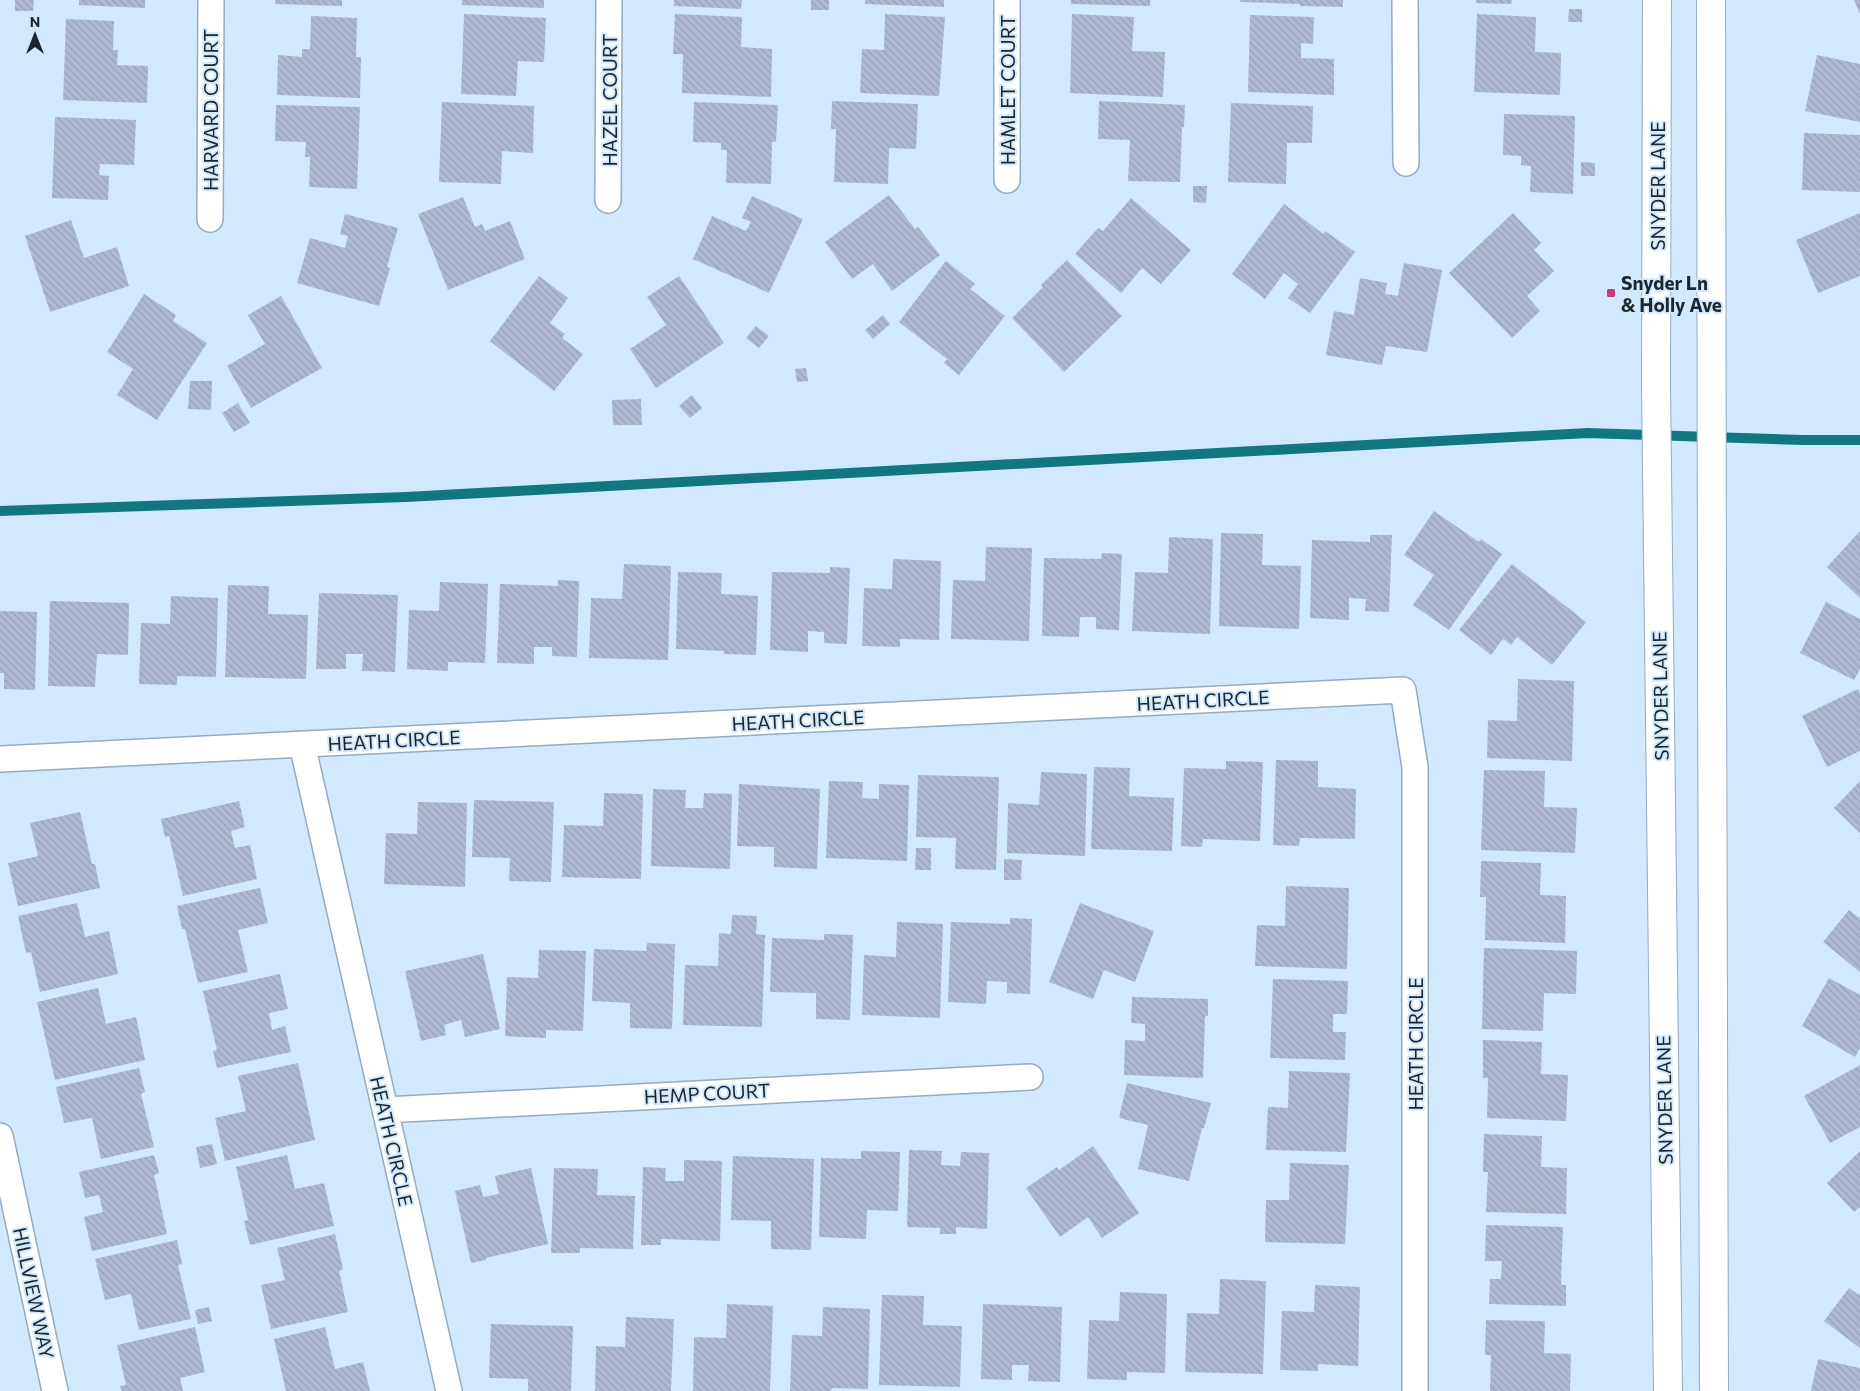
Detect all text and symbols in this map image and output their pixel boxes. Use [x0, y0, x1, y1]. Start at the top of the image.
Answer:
north arrow [10, 10, 60, 60]
text: N [30, 13, 40, 30]
street label: HAMLET COURT [996, 15, 1019, 165]
street label: HARVARD COURT [199, 29, 222, 191]
street label: HAZEL COURT [598, 34, 621, 166]
street label: SNYDER LANE [1646, 121, 1669, 251]
place label: Snyder Ln & Holly Ave [1621, 271, 1722, 316]
marker: Snyder Ln & Holly Ave [1605, 287, 1617, 299]
street label: SNYDER LANE [1647, 631, 1673, 761]
street label: HEATH CIRCLE [1136, 685, 1270, 715]
street label: HEATH CIRCLE [731, 705, 865, 735]
street label: HEATH CIRCLE [327, 725, 461, 755]
street label: HEATH CIRCLE [1404, 978, 1427, 1110]
street label: SNYDER LANE [1651, 1035, 1677, 1165]
street label: HEATH CIRCLE [366, 1074, 418, 1208]
street label: HEMP COURT [643, 1078, 771, 1108]
street label: HILLVIEW WAY [9, 1225, 59, 1361]

